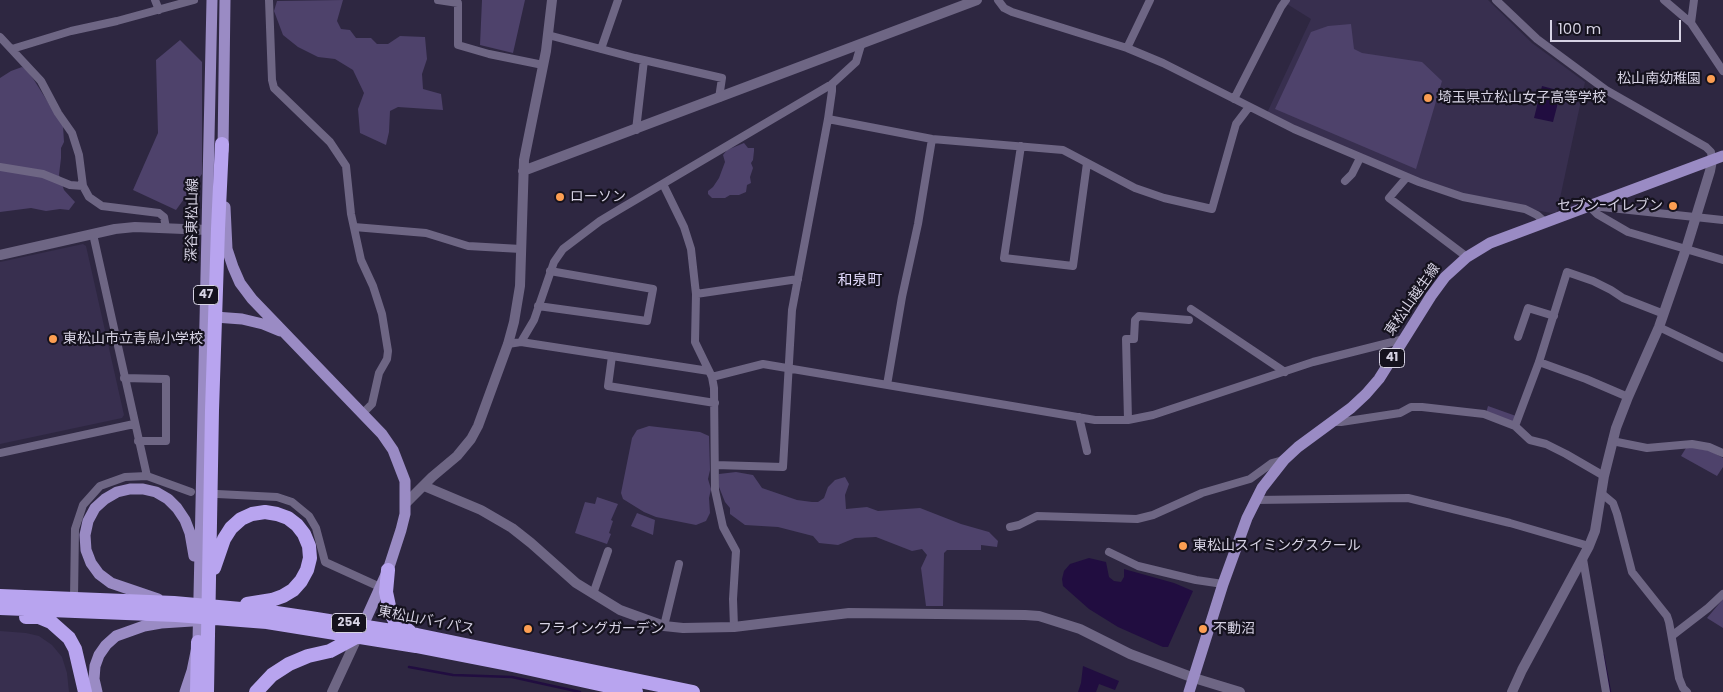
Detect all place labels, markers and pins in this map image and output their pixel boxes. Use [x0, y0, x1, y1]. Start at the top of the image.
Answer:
place label: 松山南幼稚園 [1617, 71, 1701, 87]
marker: 松山南幼稚園 [1705, 73, 1717, 85]
place label: 埼玉県立松山女子高等学校 [1438, 90, 1606, 106]
marker: 埼玉県立松山女子高等学校 [1422, 92, 1434, 104]
place label: ローソン [570, 189, 626, 205]
marker: ローソン [554, 191, 566, 203]
place label: セブン-イレブン [1557, 198, 1663, 214]
marker: セブン-イレブン [1667, 200, 1679, 212]
place label: 東松山市立青鳥小学校 [63, 331, 203, 347]
marker: 東松山市立青鳥小学校 [47, 333, 59, 345]
place label: 東松山スイミングスクール [1193, 538, 1361, 554]
marker: 東松山スイミングスクール [1177, 540, 1189, 552]
place label: フライングガーデン [538, 621, 664, 637]
place label: 不動沼 [1213, 621, 1255, 637]
marker: フライングガーデン [522, 623, 534, 635]
marker: 不動沼 [1197, 623, 1209, 635]

